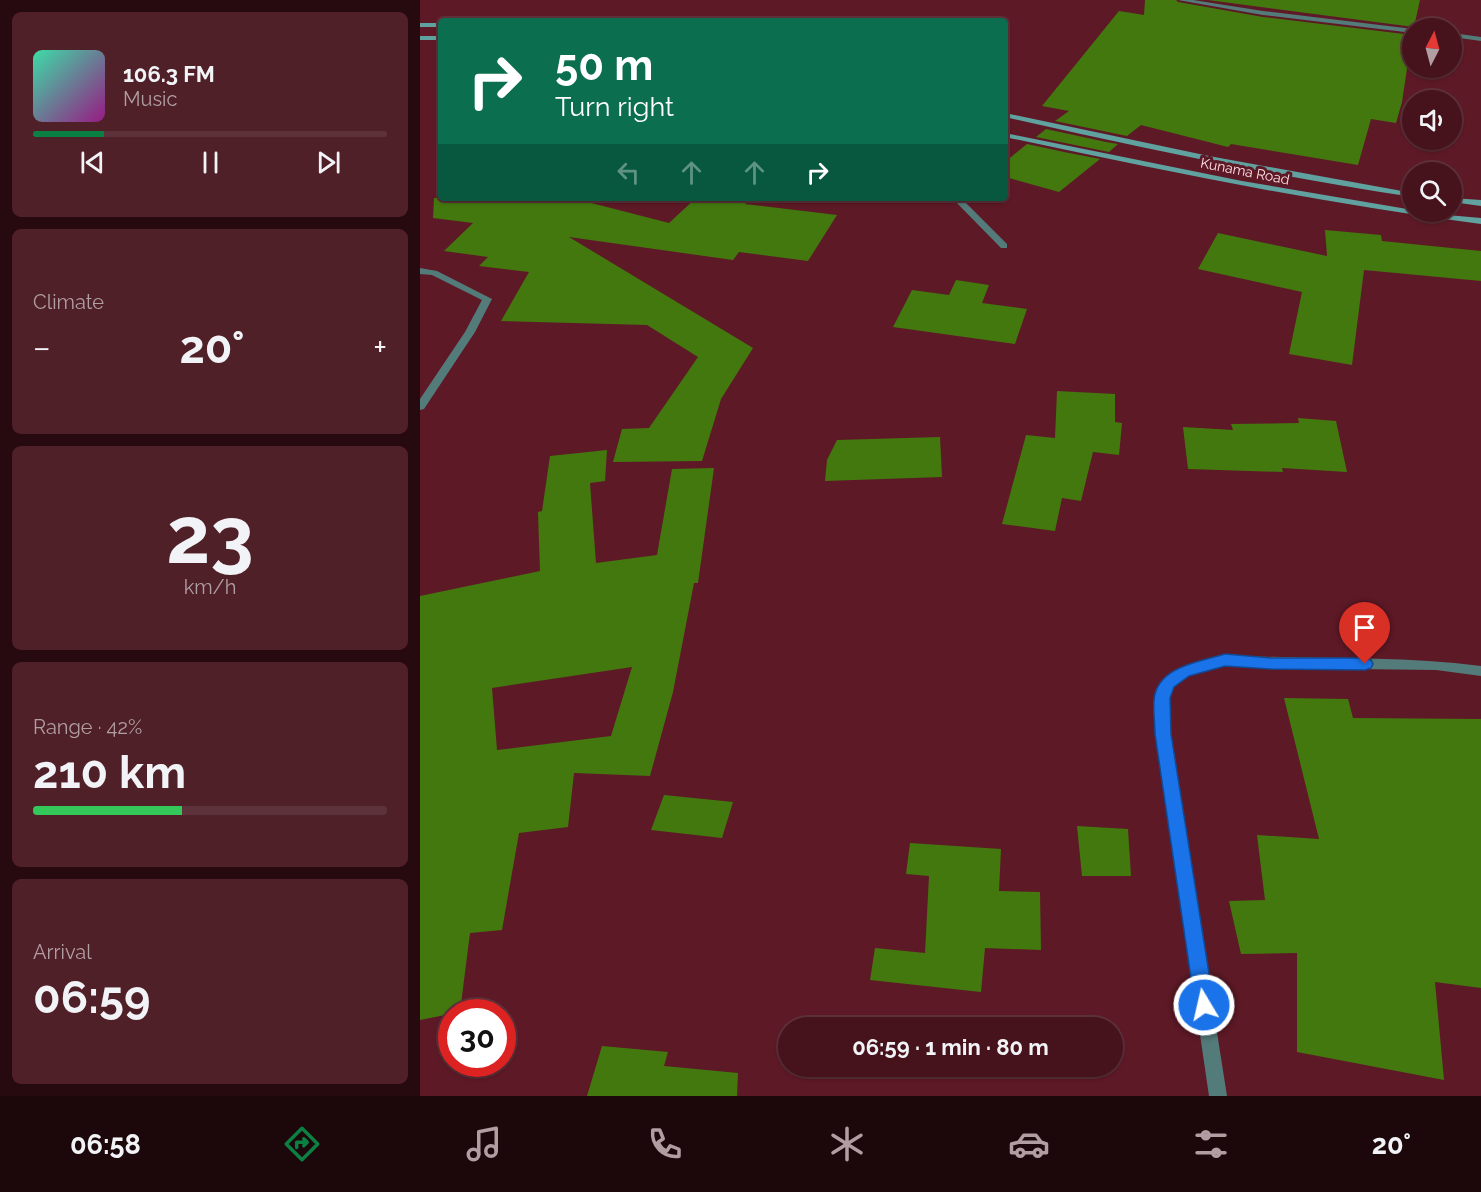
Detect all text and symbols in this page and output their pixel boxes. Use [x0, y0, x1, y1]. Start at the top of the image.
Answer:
north arrow [1402, 18, 1462, 78]
map controls [1402, 18, 1462, 222]
text: 50 m [555, 41, 653, 90]
icon: right [456, 42, 534, 120]
text: 106.3 FM [123, 61, 215, 87]
text: Music [123, 87, 177, 111]
button: sound [1402, 90, 1462, 150]
text: Turn right [555, 91, 674, 122]
icon: previous [76, 146, 109, 179]
icon: pause [194, 146, 227, 179]
icon: next [312, 146, 345, 179]
street label: Kunama Road [1199, 155, 1291, 187]
icon: left [612, 156, 645, 189]
icon: ahead [675, 156, 708, 189]
icon: ahead [738, 156, 771, 189]
icon: right [801, 156, 834, 189]
button: search [1402, 162, 1462, 222]
text: Climate [33, 290, 104, 314]
text: 20° [179, 321, 245, 374]
text: − [33, 328, 51, 367]
text: + [373, 328, 387, 367]
text: 23 [166, 490, 254, 581]
text: km/h [184, 575, 236, 599]
pin [1339, 602, 1390, 664]
icon: arrive [1348, 611, 1381, 644]
text: Range · 42% [33, 715, 142, 739]
text: 210 km [33, 746, 186, 799]
text: Arrival [33, 940, 92, 964]
text: 06:59 [33, 971, 151, 1024]
position arrow [1172, 973, 1236, 1037]
speed limit sign: 30 [438, 999, 516, 1077]
text: 06:59 · 1 min · 80 m [852, 1034, 1049, 1060]
icon: directions [281, 1123, 323, 1165]
icon: music [463, 1123, 505, 1165]
icon: phone [644, 1123, 686, 1165]
icon: climate [826, 1123, 868, 1165]
icon: car [1008, 1123, 1050, 1165]
icon: filters [1190, 1123, 1232, 1165]
text: 06:58 [70, 1129, 141, 1160]
text: 20° [1372, 1129, 1411, 1160]

